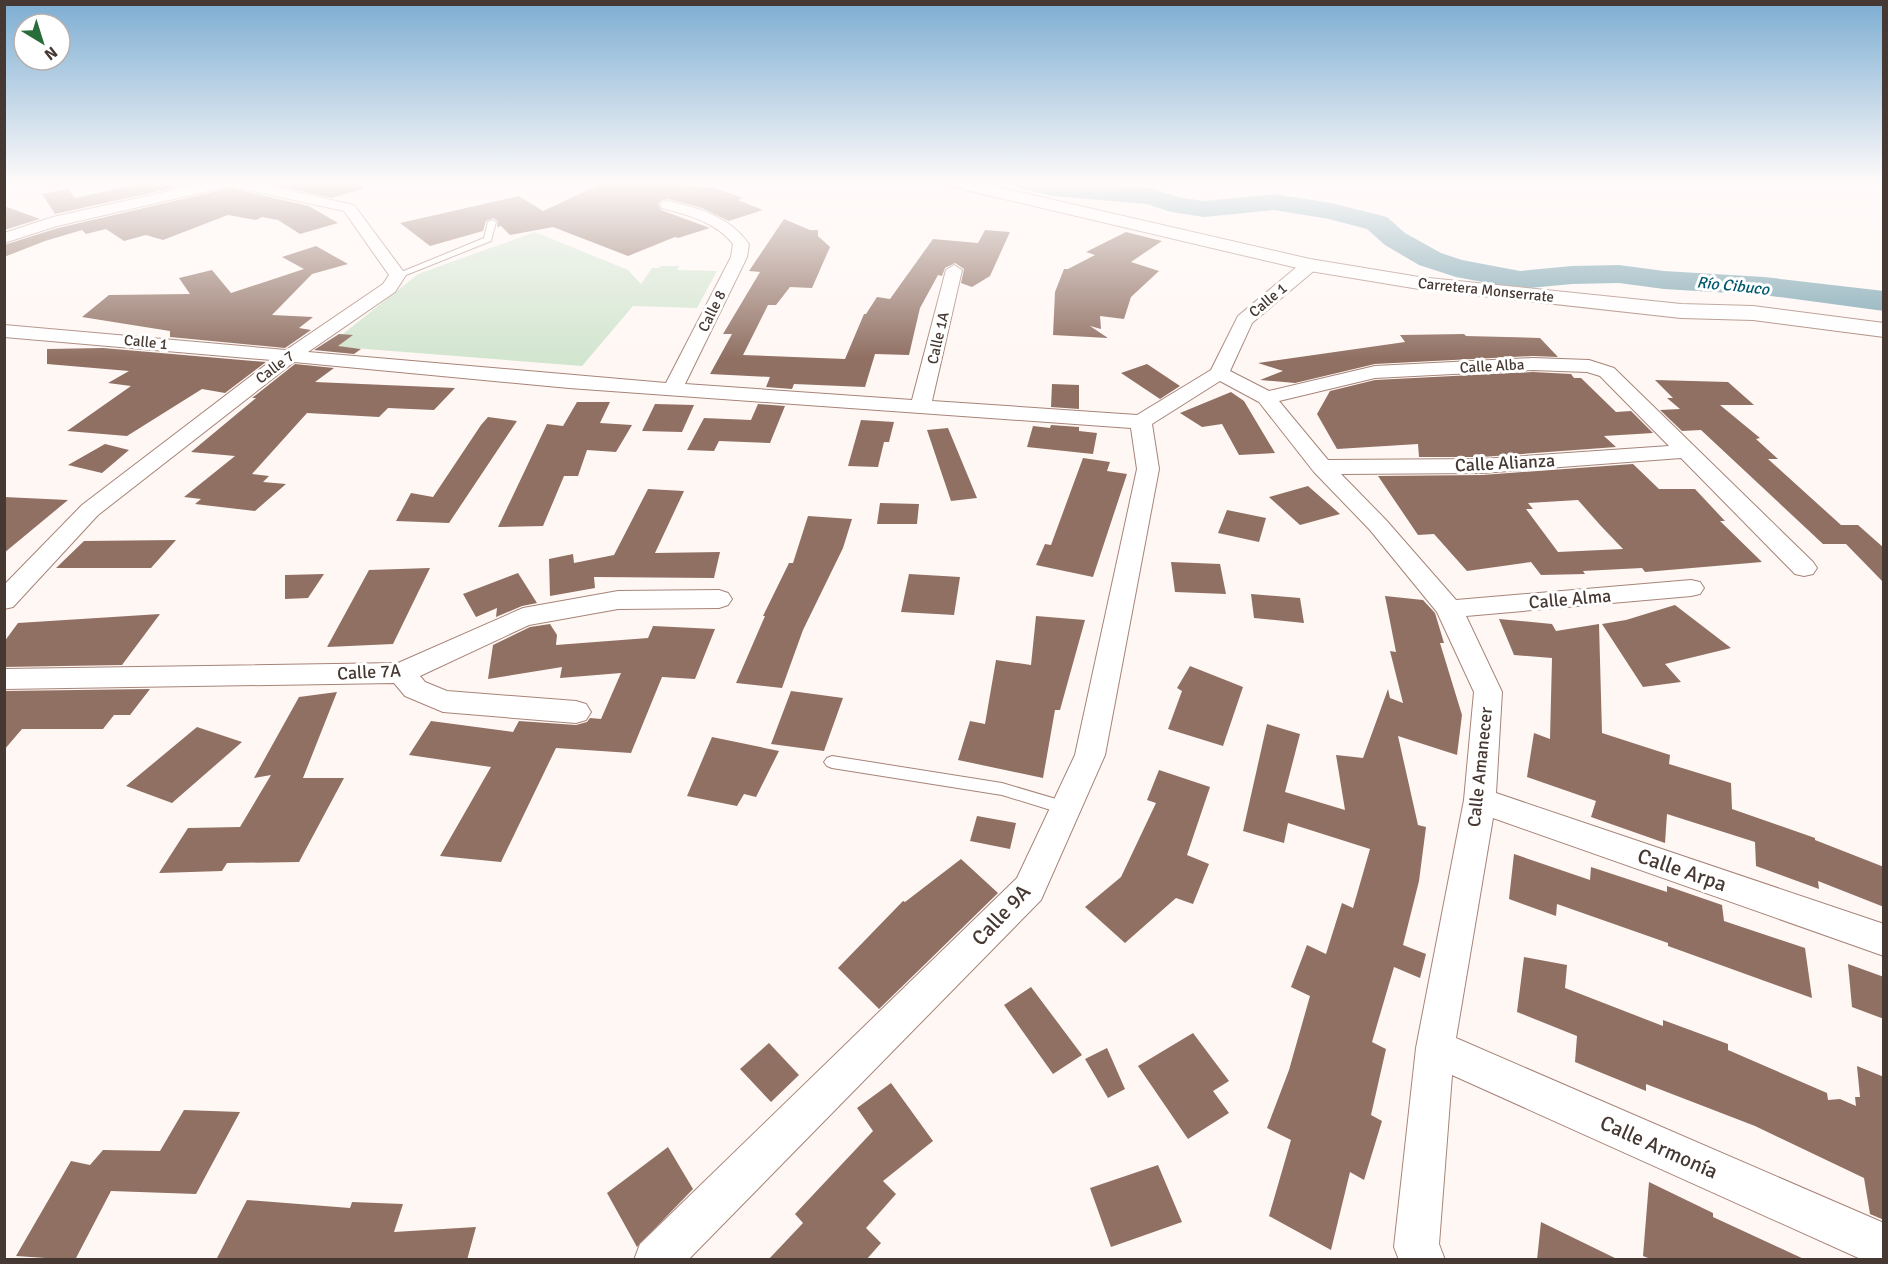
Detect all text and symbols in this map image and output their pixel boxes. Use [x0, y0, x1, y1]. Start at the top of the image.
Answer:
north arrow [12, 12, 72, 72]
text: N [40, 42, 61, 64]
water label: Río Cibuco [1696, 272, 1771, 300]
street label: Carretera Monserrate [1417, 274, 1555, 306]
street label: Calle 1 [1245, 279, 1291, 321]
street label: Calle 8 [694, 287, 730, 335]
street label: Calle 1A [923, 310, 953, 366]
street label: Calle 1 [123, 331, 169, 353]
street label: Calle 7 [252, 347, 298, 387]
street label: Calle Alba [1459, 355, 1525, 377]
street label: Calle Alianza [1454, 449, 1556, 477]
street label: Calle Alma [1528, 584, 1612, 614]
street label: Calle 7A [337, 659, 401, 685]
street label: Calle Amanecer [1463, 706, 1497, 828]
street label: Calle Arpa [1634, 843, 1730, 897]
street label: Calle 9A [966, 879, 1036, 951]
street label: Calle Armonía [1596, 1109, 1722, 1185]

